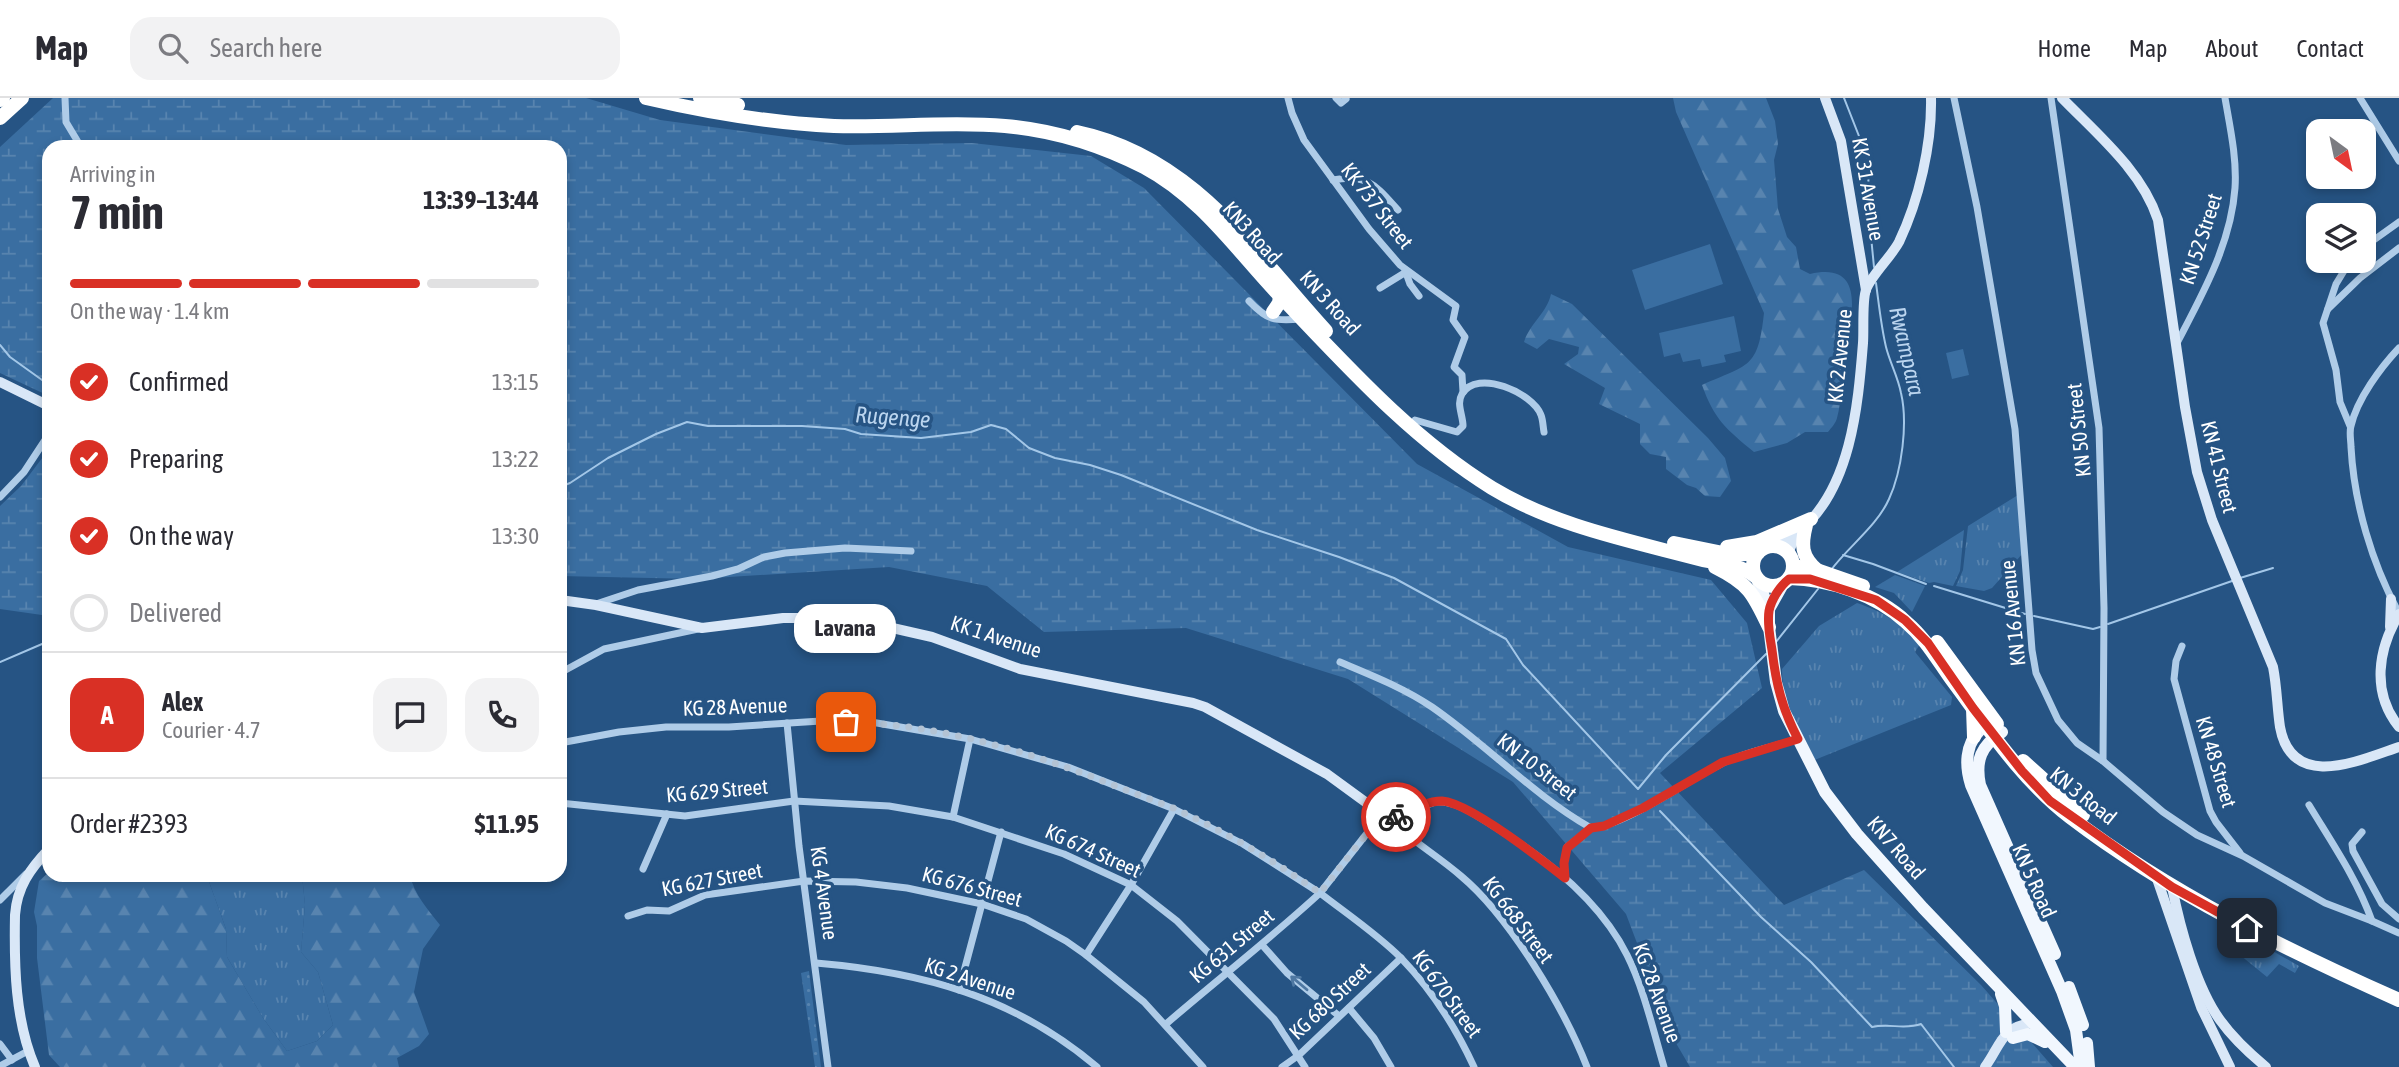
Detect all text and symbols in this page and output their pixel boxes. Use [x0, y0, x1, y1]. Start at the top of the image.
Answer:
search box [130, 17, 620, 80]
text: Map [35, 29, 88, 67]
icon: search [154, 29, 192, 67]
text: Search here [210, 33, 322, 63]
text: Home [2037, 35, 2091, 62]
text: Map [2129, 35, 2167, 62]
text: About [2205, 35, 2258, 62]
text: Contact [2296, 35, 2364, 62]
north arrow [2306, 119, 2376, 189]
map controls [2306, 119, 2376, 273]
street label: KK 31 Avenue [1848, 135, 1890, 242]
street label: KK 737 Street [1337, 158, 1419, 253]
text: Arriving in [70, 161, 156, 187]
text: 13:39–13:44 [423, 185, 539, 215]
text: 7 min [70, 186, 164, 239]
street label: KN 52 Street [2174, 190, 2226, 287]
street label: KN3 Road [1219, 196, 1287, 268]
button: layers [2306, 203, 2376, 273]
street label: KN 3 Road [1296, 265, 1366, 339]
text: On the way · 1.4 km [70, 298, 230, 324]
water label: Rwampara [1884, 304, 1930, 398]
street label: KK 2 Avenue [1822, 308, 1856, 404]
icon: check [70, 363, 108, 401]
text: Confirmed [129, 367, 229, 397]
text: 13:15 [492, 369, 539, 395]
street label: KN 50 Street [2061, 382, 2095, 478]
water label: Rugenge [854, 401, 932, 433]
street label: KN 41 Street [2197, 418, 2243, 515]
icon: check [70, 440, 108, 478]
text: Preparing [129, 444, 223, 474]
text: 13:22 [492, 446, 539, 472]
icon: check [70, 517, 108, 555]
text: On the way [129, 521, 234, 551]
text: 13:30 [492, 523, 539, 549]
street label: KN 16 Avenue [1995, 559, 2029, 667]
text: Delivered [129, 598, 222, 628]
callout: Lavana [795, 603, 897, 652]
street label: KK 1 Avenue [948, 610, 1045, 662]
text: Lavana [814, 615, 876, 641]
button: chat [373, 678, 447, 752]
button: phone [465, 678, 539, 752]
text: Alex [162, 687, 203, 717]
street label: KG 28 Avenue [682, 692, 788, 720]
pin [816, 692, 876, 752]
text: A [101, 700, 113, 730]
icon: bag [827, 703, 865, 741]
street label: KN 48 Street [2192, 713, 2242, 810]
text: Courier · 4.7 [162, 717, 261, 743]
street label: KN 10 Street [1493, 728, 1582, 805]
street label: KN 3 Road [2046, 761, 2122, 829]
street label: KG 629 Street [665, 774, 769, 806]
courier [1361, 782, 1431, 852]
icon: bike [1377, 798, 1415, 836]
text: Order #2393 [70, 809, 189, 839]
text: $11.95 [475, 809, 539, 839]
street label: KN7 Road [1863, 811, 1931, 884]
street label: KG 674 Street [1042, 818, 1145, 882]
street label: KN 5 Road [2008, 840, 2062, 921]
street label: KG 4 Avenue [807, 844, 843, 941]
street label: KG 627 Street [659, 857, 764, 901]
street label: KG 676 Street [920, 861, 1025, 911]
street label: KG 668 Street [1478, 871, 1559, 967]
pin [2217, 898, 2277, 958]
street label: KG 631 Street [1184, 903, 1278, 987]
icon: home [2228, 909, 2266, 947]
street label: KG 28 Avenue [1629, 939, 1687, 1046]
street label: KG 670 Street [1408, 945, 1488, 1042]
street label: KG 2 Avenue [922, 952, 1019, 1004]
street label: KG 680 Street [1284, 957, 1375, 1044]
one-way arrow [1290, 975, 1308, 991]

